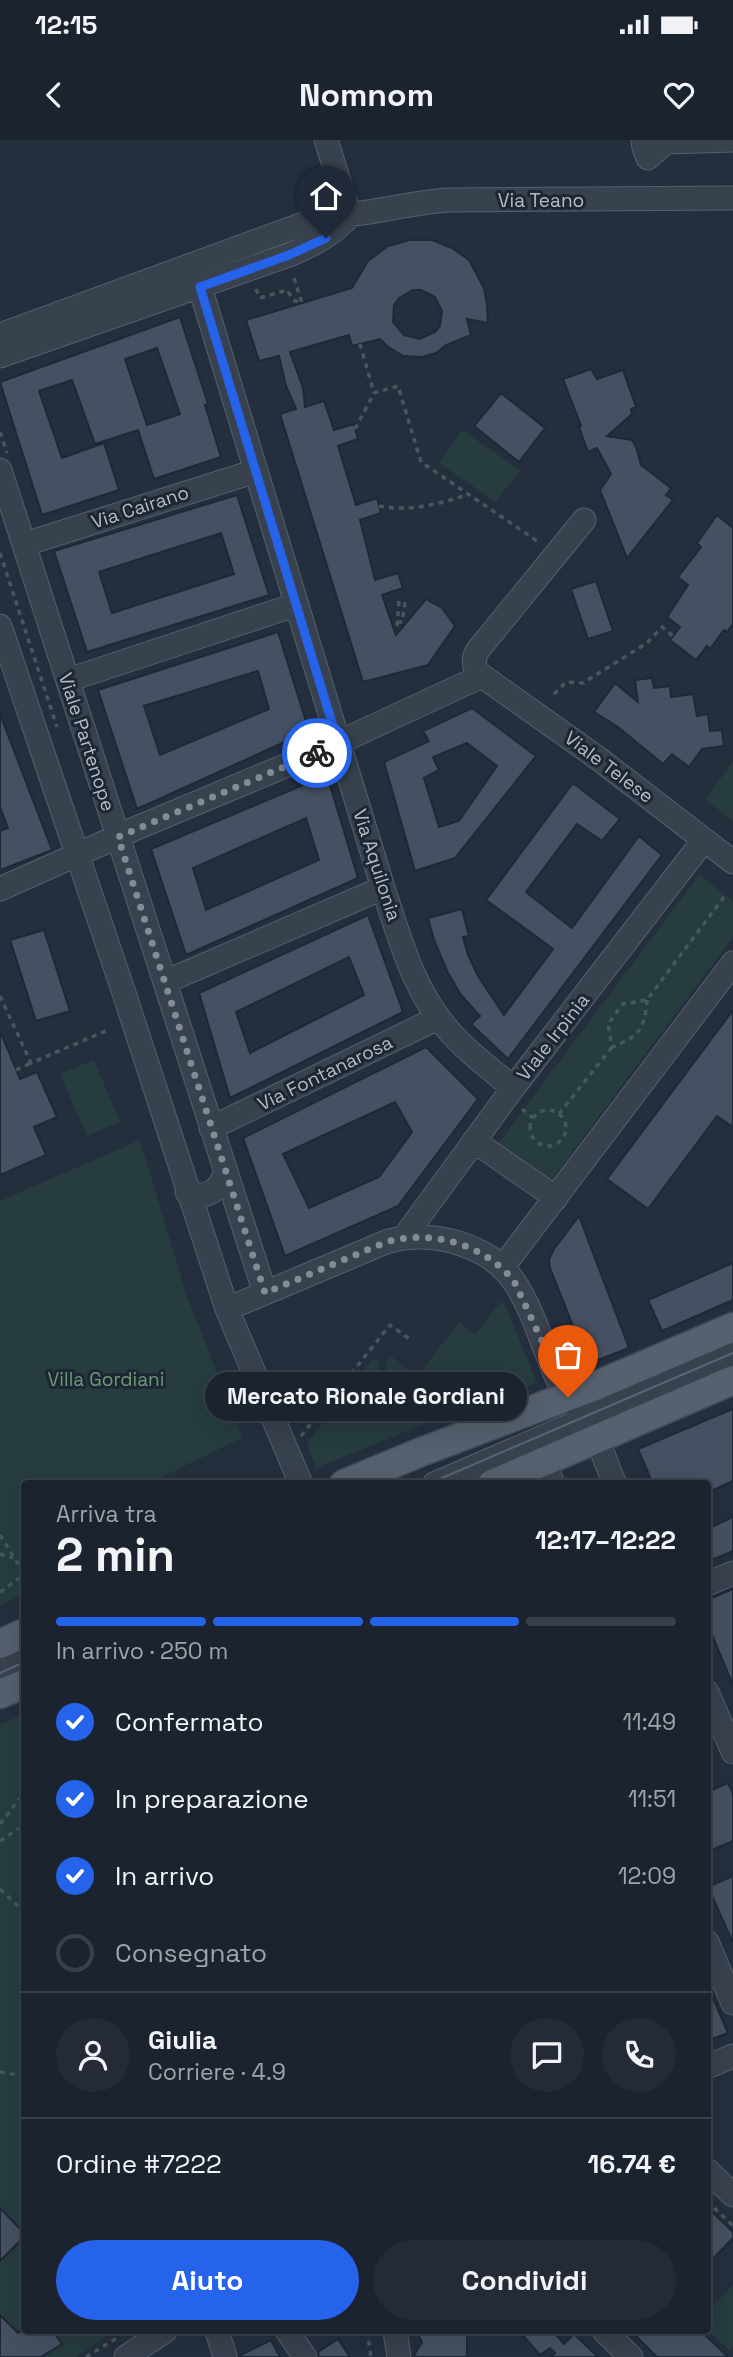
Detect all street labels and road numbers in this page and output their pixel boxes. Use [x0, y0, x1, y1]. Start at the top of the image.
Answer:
street label: Via Teano [498, 188, 584, 213]
street label: Via Cairano [88, 479, 192, 535]
street label: Viale Partenope [53, 670, 121, 814]
street label: Viale Telese [559, 725, 659, 809]
street label: Via Aquilonia [347, 806, 407, 924]
street label: Viale Irpinia [511, 988, 595, 1086]
street label: Via Fontanarosa [253, 1029, 397, 1116]

